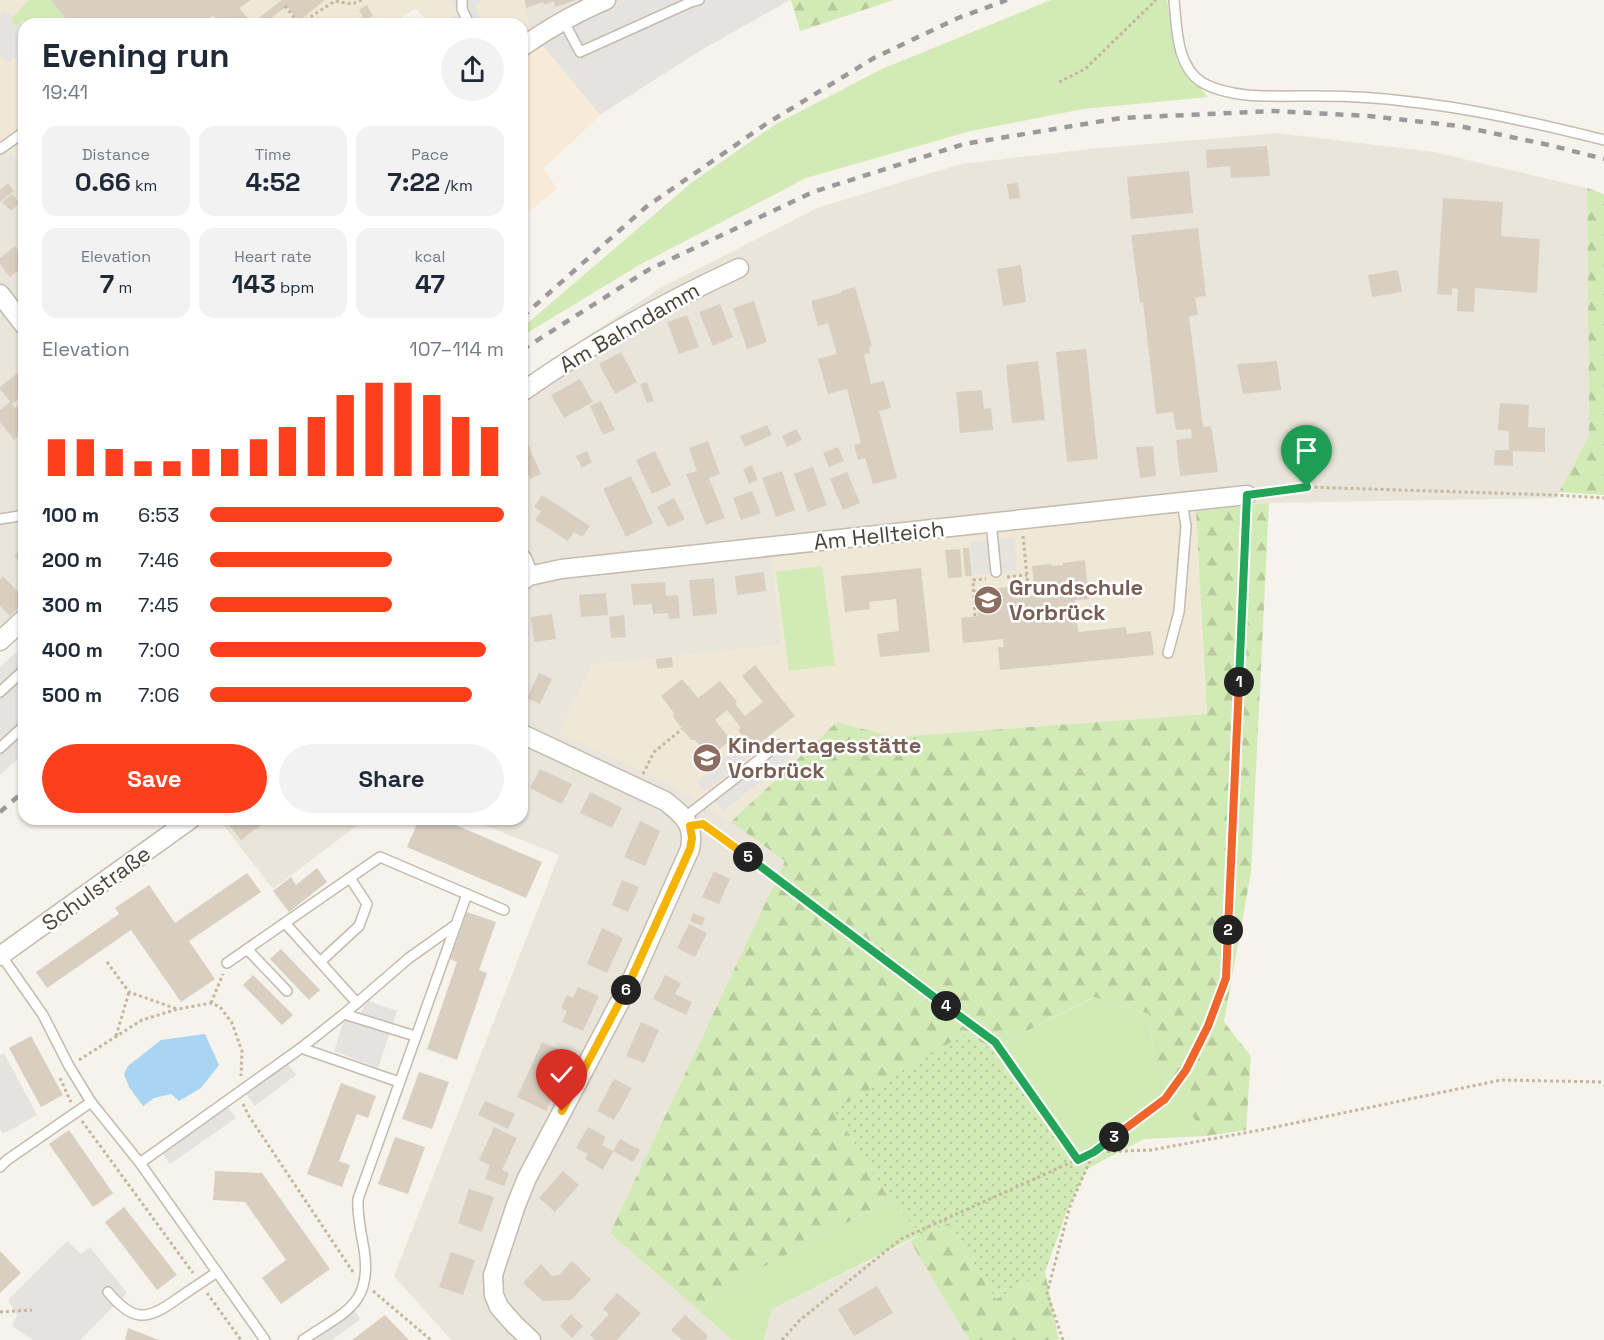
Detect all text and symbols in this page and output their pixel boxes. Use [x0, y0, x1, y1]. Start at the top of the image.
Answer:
text: Evening run [42, 35, 230, 77]
button: share [441, 38, 504, 101]
text: 19:41 [42, 79, 88, 105]
text: Distance [82, 144, 150, 165]
text: Time [255, 144, 291, 165]
text: Pace [411, 144, 449, 165]
text: 0.66 [75, 165, 131, 199]
text: 4:52 [245, 165, 301, 199]
text: 7:22 [387, 165, 440, 199]
text: km [131, 175, 157, 196]
text: /km [440, 175, 473, 196]
text: Elevation [81, 246, 151, 267]
text: Heart rate [234, 246, 312, 267]
text: kcal [415, 246, 445, 267]
text: 7 [100, 267, 114, 301]
text: 143 [232, 267, 276, 301]
text: 47 [415, 267, 445, 301]
street label: Am Bahndamm [554, 276, 704, 378]
text: m [114, 277, 132, 298]
text: bpm [276, 277, 314, 298]
text: Elevation [42, 336, 130, 362]
text: 107–114 m [409, 336, 504, 362]
pin [1281, 425, 1332, 487]
icon: arrive [1290, 434, 1323, 467]
text: 100 m [42, 502, 99, 528]
text: 6:53 [138, 502, 179, 528]
street label: Am Hellteich [812, 514, 946, 556]
text: 200 m [42, 547, 102, 573]
text: 7:46 [138, 547, 179, 573]
place label: Grundschule Vorbrück [1009, 573, 1143, 626]
school or university icon: Grundschule Vorbrück [972, 584, 1004, 616]
text: 300 m [42, 592, 102, 618]
text: 7:45 [138, 592, 179, 618]
text: 400 m [42, 637, 103, 663]
text: 7:00 [138, 637, 180, 663]
pin: 1 [1224, 667, 1254, 697]
text: 1 [1235, 671, 1243, 692]
text: 500 m [42, 682, 102, 708]
text: 7:06 [138, 682, 179, 708]
place label: Kindertagesstätte Vorbrück [728, 731, 921, 784]
school or university icon: Kindertagesstätte Vorbrück [691, 742, 723, 774]
button: Save [42, 744, 267, 813]
button: Share [279, 744, 504, 813]
street label: Schulstraße [36, 839, 156, 937]
pin: 5 [733, 842, 763, 872]
text: 5 [743, 846, 753, 867]
pin: 2 [1213, 915, 1243, 945]
text: 2 [1223, 919, 1233, 940]
pin: 6 [611, 975, 641, 1005]
text: 6 [621, 979, 631, 1000]
pin: 4 [931, 991, 961, 1021]
text: 4 [941, 995, 951, 1016]
pin [536, 1049, 587, 1111]
icon: check [545, 1058, 578, 1091]
pin: 3 [1099, 1122, 1129, 1152]
text: 3 [1109, 1126, 1119, 1147]

